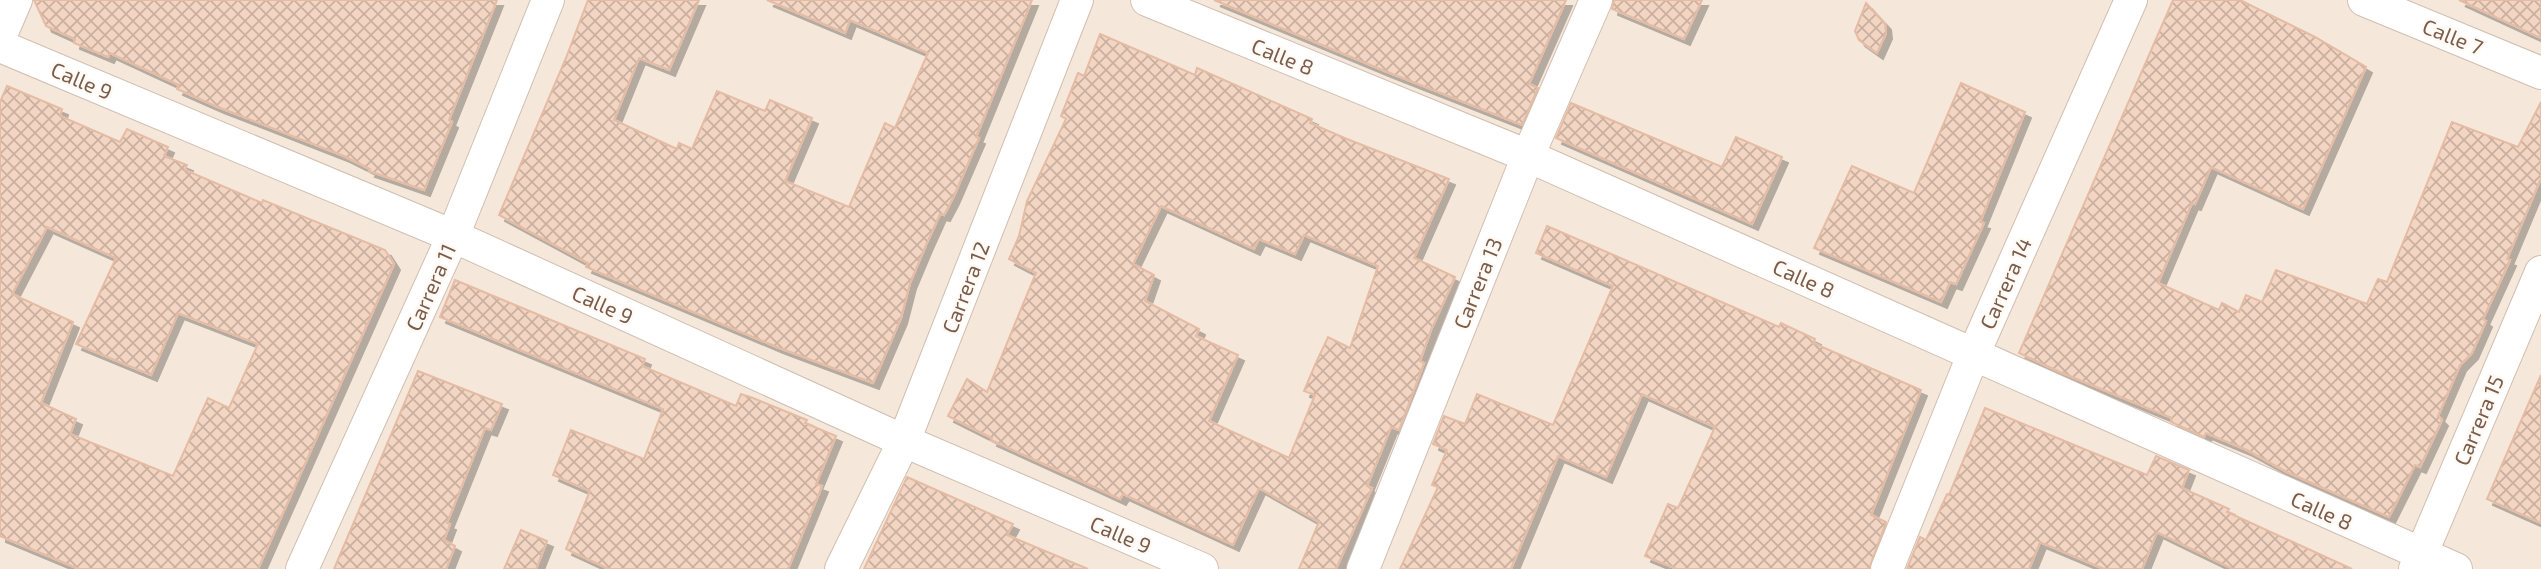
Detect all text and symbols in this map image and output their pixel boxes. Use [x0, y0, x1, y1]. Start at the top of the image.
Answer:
street label: Calle 7 [2419, 13, 2487, 59]
street label: Calle 8 [1248, 32, 1318, 80]
street label: Calle 9 [48, 56, 116, 104]
street label: Carrera 14 [1974, 233, 2036, 333]
street label: Carrera 13 [1447, 234, 1507, 332]
street label: Carrera 12 [936, 238, 994, 336]
street label: Carrera 11 [400, 240, 460, 334]
street label: Calle 8 [1769, 253, 1839, 303]
street label: Calle 9 [569, 280, 637, 328]
street label: Carrera 15 [2448, 371, 2508, 469]
street label: Calle 8 [2287, 485, 2357, 535]
street label: Calle 9 [1087, 510, 1155, 558]

